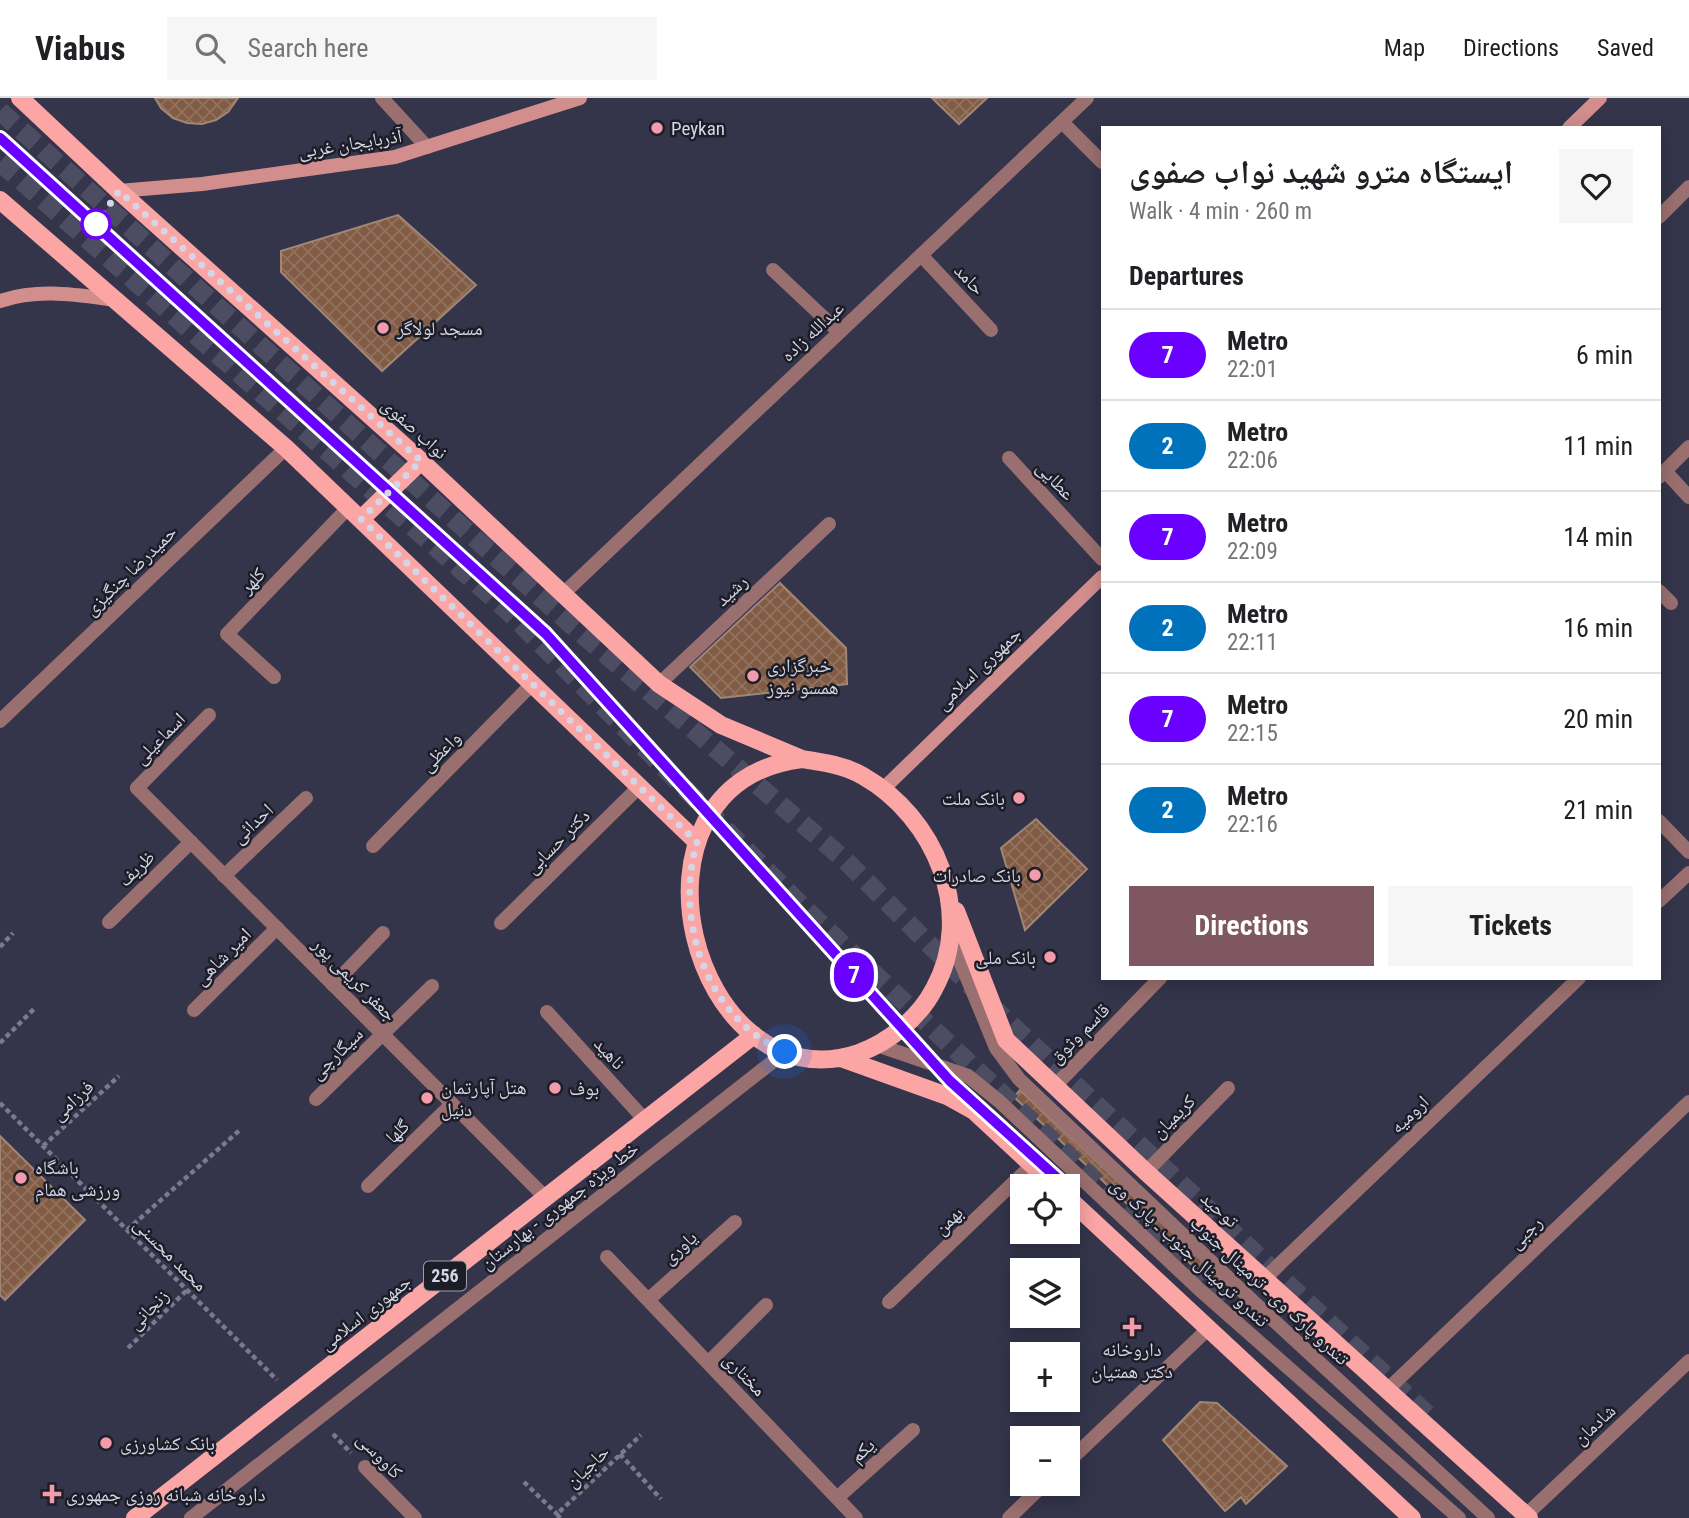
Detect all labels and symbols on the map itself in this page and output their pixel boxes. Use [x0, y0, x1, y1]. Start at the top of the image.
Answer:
place label: Peykan [671, 117, 725, 140]
marker: Peykan [649, 120, 665, 136]
street label: آذربایجان غربی [297, 124, 405, 163]
unlabelled marker [81, 209, 111, 239]
street label: حامد [949, 259, 990, 300]
street label: عبدالله زاده [776, 296, 849, 366]
place label: مسجد لولاگر [396, 317, 483, 340]
marker: مسجد لولاگر [375, 320, 391, 336]
street label: نواب صفوی [377, 393, 452, 464]
street label: عطایی [1032, 456, 1080, 505]
street label: حمیدرضا چنگیزی [79, 520, 181, 620]
street label: کلهر [234, 562, 270, 599]
street label: رشید [710, 570, 752, 611]
street label: جمهوری اسلامی [931, 622, 1026, 715]
place label: خبرگزاری همسو نیوز [766, 654, 839, 699]
marker: خبرگزاری همسو نیوز [745, 668, 761, 684]
street label: اسماعیلی [129, 708, 190, 769]
street label: واعظی [415, 726, 465, 776]
place label: بانک ملت [942, 787, 1005, 810]
marker: بانک ملت [1011, 790, 1027, 806]
street label: احدائی [227, 798, 278, 848]
street label: دکتر حسابی [520, 804, 595, 879]
street label: ظریف [113, 845, 160, 891]
place label: بانک صادرات [933, 864, 1021, 887]
marker: بانک صادرات [1027, 867, 1043, 883]
street label: امیر شاهی [189, 923, 256, 990]
street label: جعفر کریمی پور [307, 932, 401, 1026]
place label: بانک ملی [975, 946, 1036, 969]
marker: بانک ملی [1042, 949, 1058, 965]
line badge: 7 [831, 952, 877, 998]
street label: قاسم وثوق [1044, 998, 1115, 1069]
street label: سیگارچی [305, 1022, 368, 1084]
street label: ناهید [589, 1032, 630, 1074]
your location [767, 1034, 802, 1069]
street label: فرزامی [46, 1075, 98, 1125]
place label: هتل آپارتمان دنیل [441, 1076, 527, 1121]
place label: بوف [569, 1077, 599, 1100]
marker: بوف [547, 1080, 563, 1096]
marker: هتل آپارتمان دنیل [419, 1090, 435, 1106]
street label: کریمیان [1147, 1090, 1200, 1143]
street label: ارومیه [1385, 1091, 1433, 1138]
street label: گلها [381, 1114, 414, 1148]
street label: خط ویژه جمهوری - بهارستان [475, 1136, 643, 1274]
place label: باشگاه ورزشی همام [35, 1156, 120, 1203]
marker: باشگاه ورزشی همام [13, 1170, 29, 1186]
street label: تندرو ترمینال جنوب ـ پارک وی [1105, 1173, 1274, 1332]
street label: توحید [1196, 1186, 1244, 1233]
street label: بهمن [929, 1201, 968, 1240]
street label: تندرو پارک وی ـ ترمینال جنوب [1185, 1211, 1354, 1370]
street label: رجبی [1504, 1211, 1547, 1254]
street label: محمد محسنی [129, 1213, 212, 1296]
street label: یاوری [657, 1226, 702, 1269]
road number: 256 [424, 1261, 466, 1290]
street label: جمهوری اسلامی [315, 1270, 416, 1355]
street label: زنجانی [123, 1284, 174, 1335]
marker: داروخانه دکتر همتیان [1124, 1319, 1140, 1335]
place label: داروخانه دکتر همتیان [1091, 1338, 1173, 1383]
street label: مختاری [718, 1348, 771, 1401]
street label: شادمان [1568, 1399, 1620, 1450]
street label: کاووسی [352, 1427, 407, 1484]
place label: بانک کشاورزی [120, 1432, 215, 1455]
street label: یکم [845, 1433, 880, 1468]
marker: بانک کشاورزی [98, 1435, 114, 1451]
street label: حاجیان [561, 1440, 614, 1492]
place label: داروخانه شبانه روزی جمهوری [66, 1483, 266, 1506]
marker: داروخانه شبانه روزی جمهوری [44, 1486, 60, 1502]

